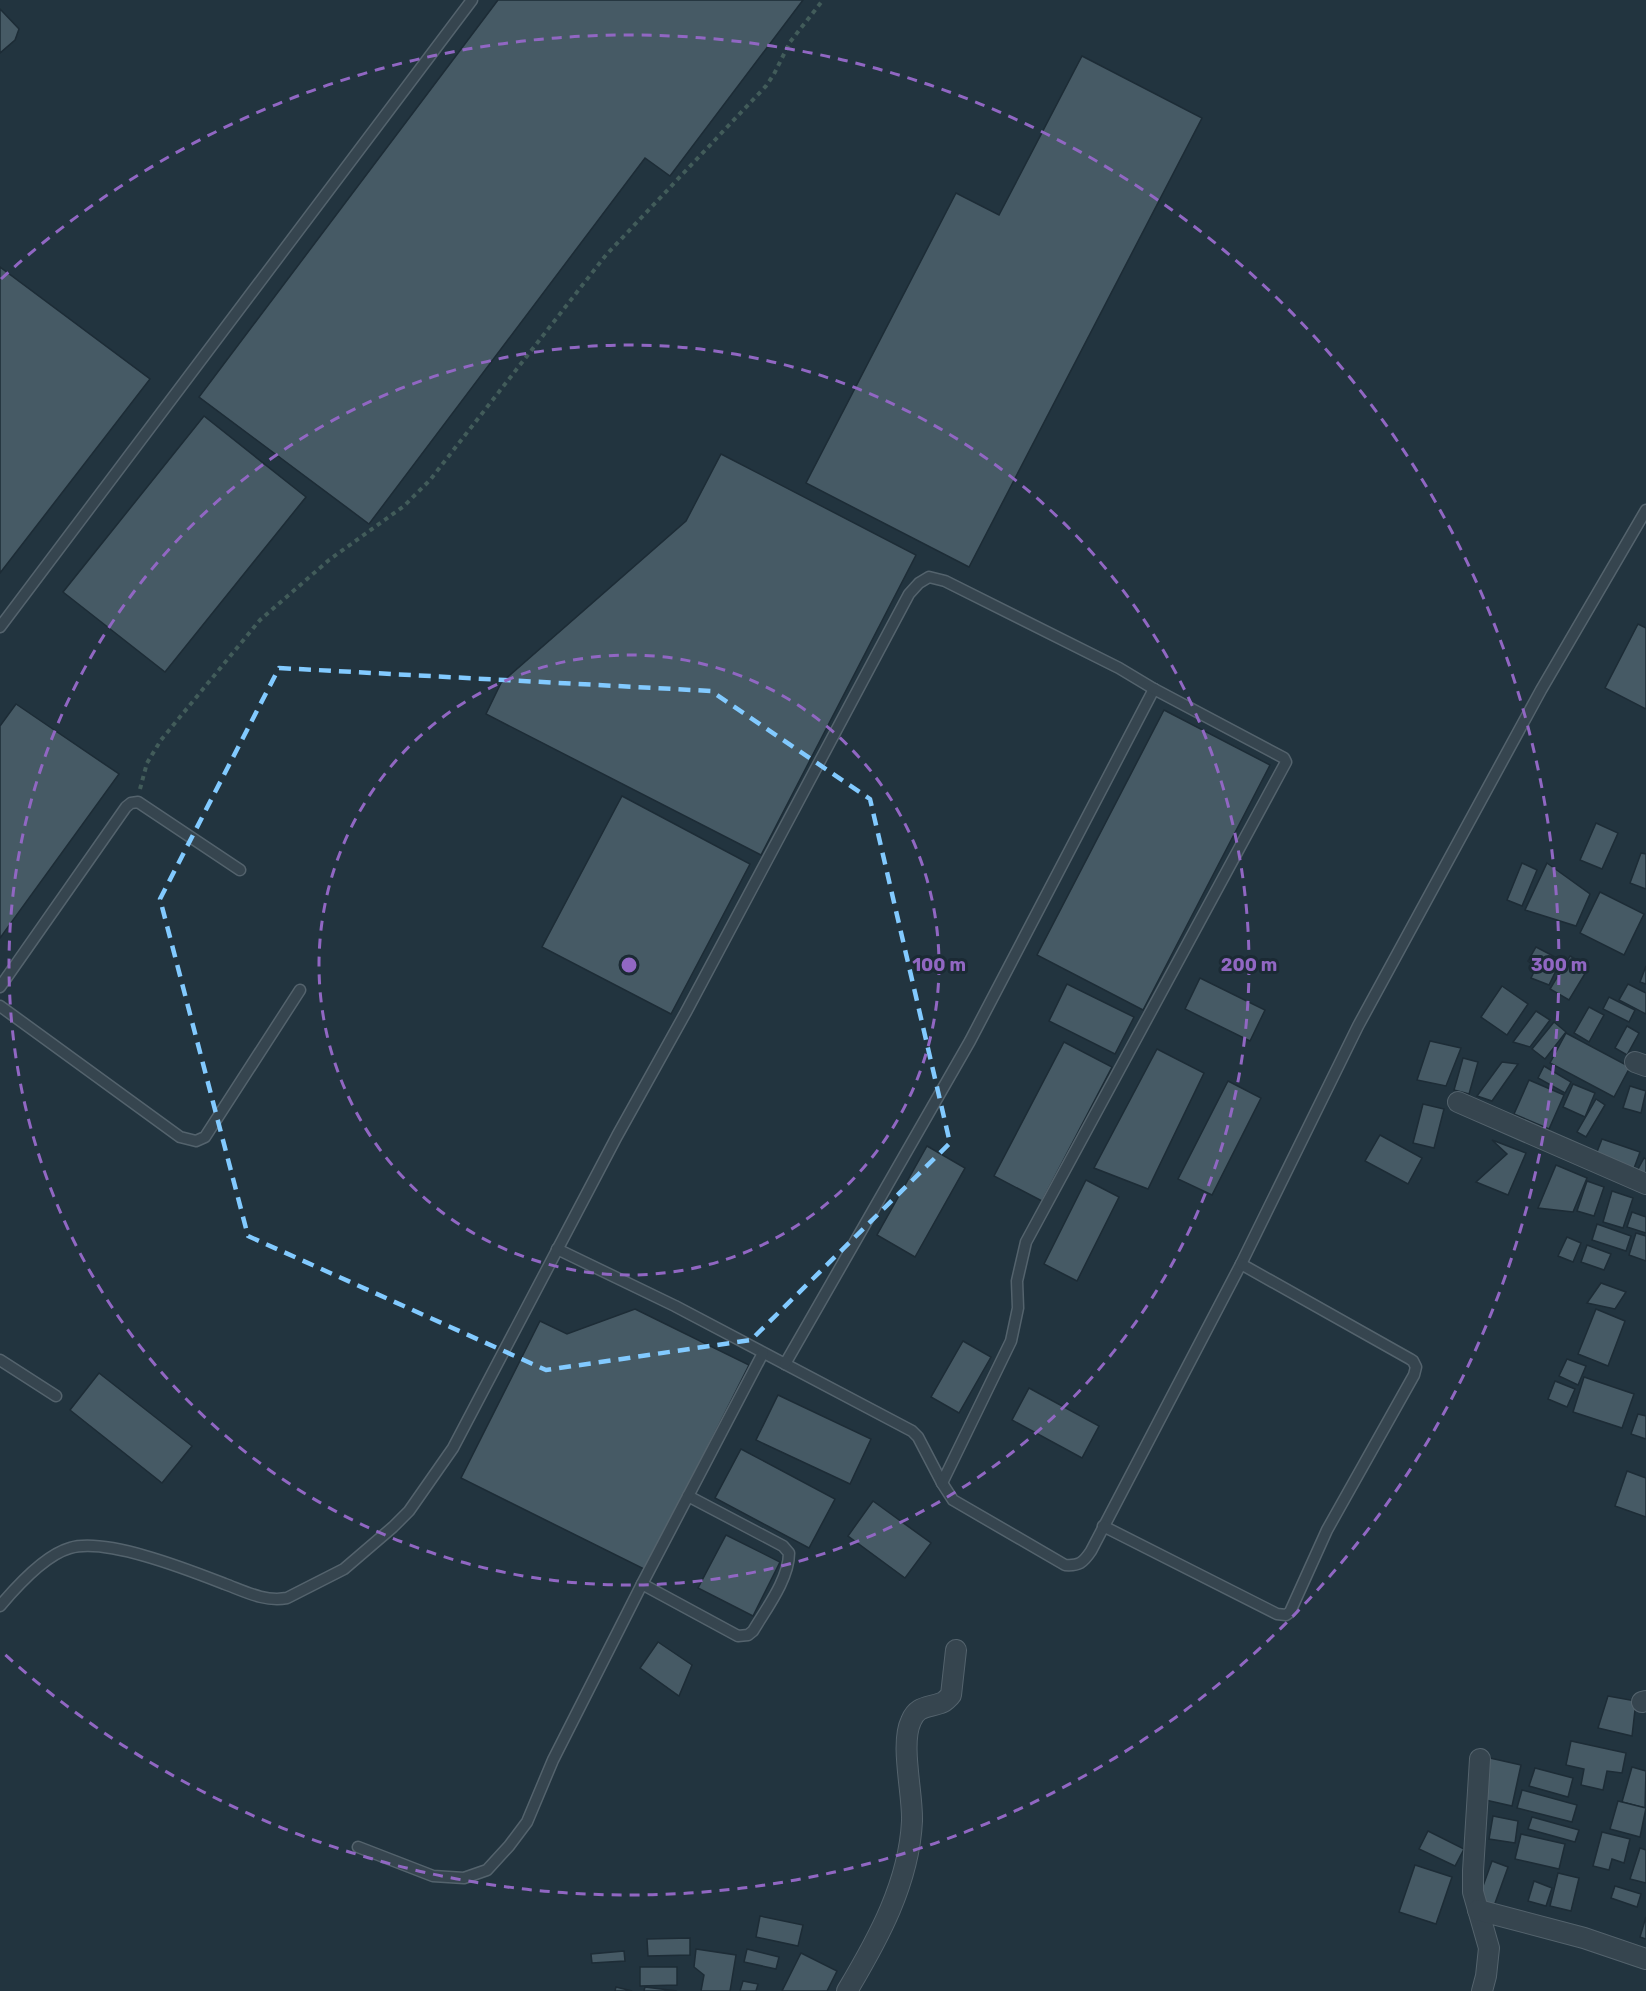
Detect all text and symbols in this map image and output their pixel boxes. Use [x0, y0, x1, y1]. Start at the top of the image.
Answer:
text: 100 m [912, 954, 966, 976]
text: 200 m [1221, 954, 1277, 976]
text: 300 m [1531, 954, 1587, 976]
centre of rings [619, 955, 639, 975]

